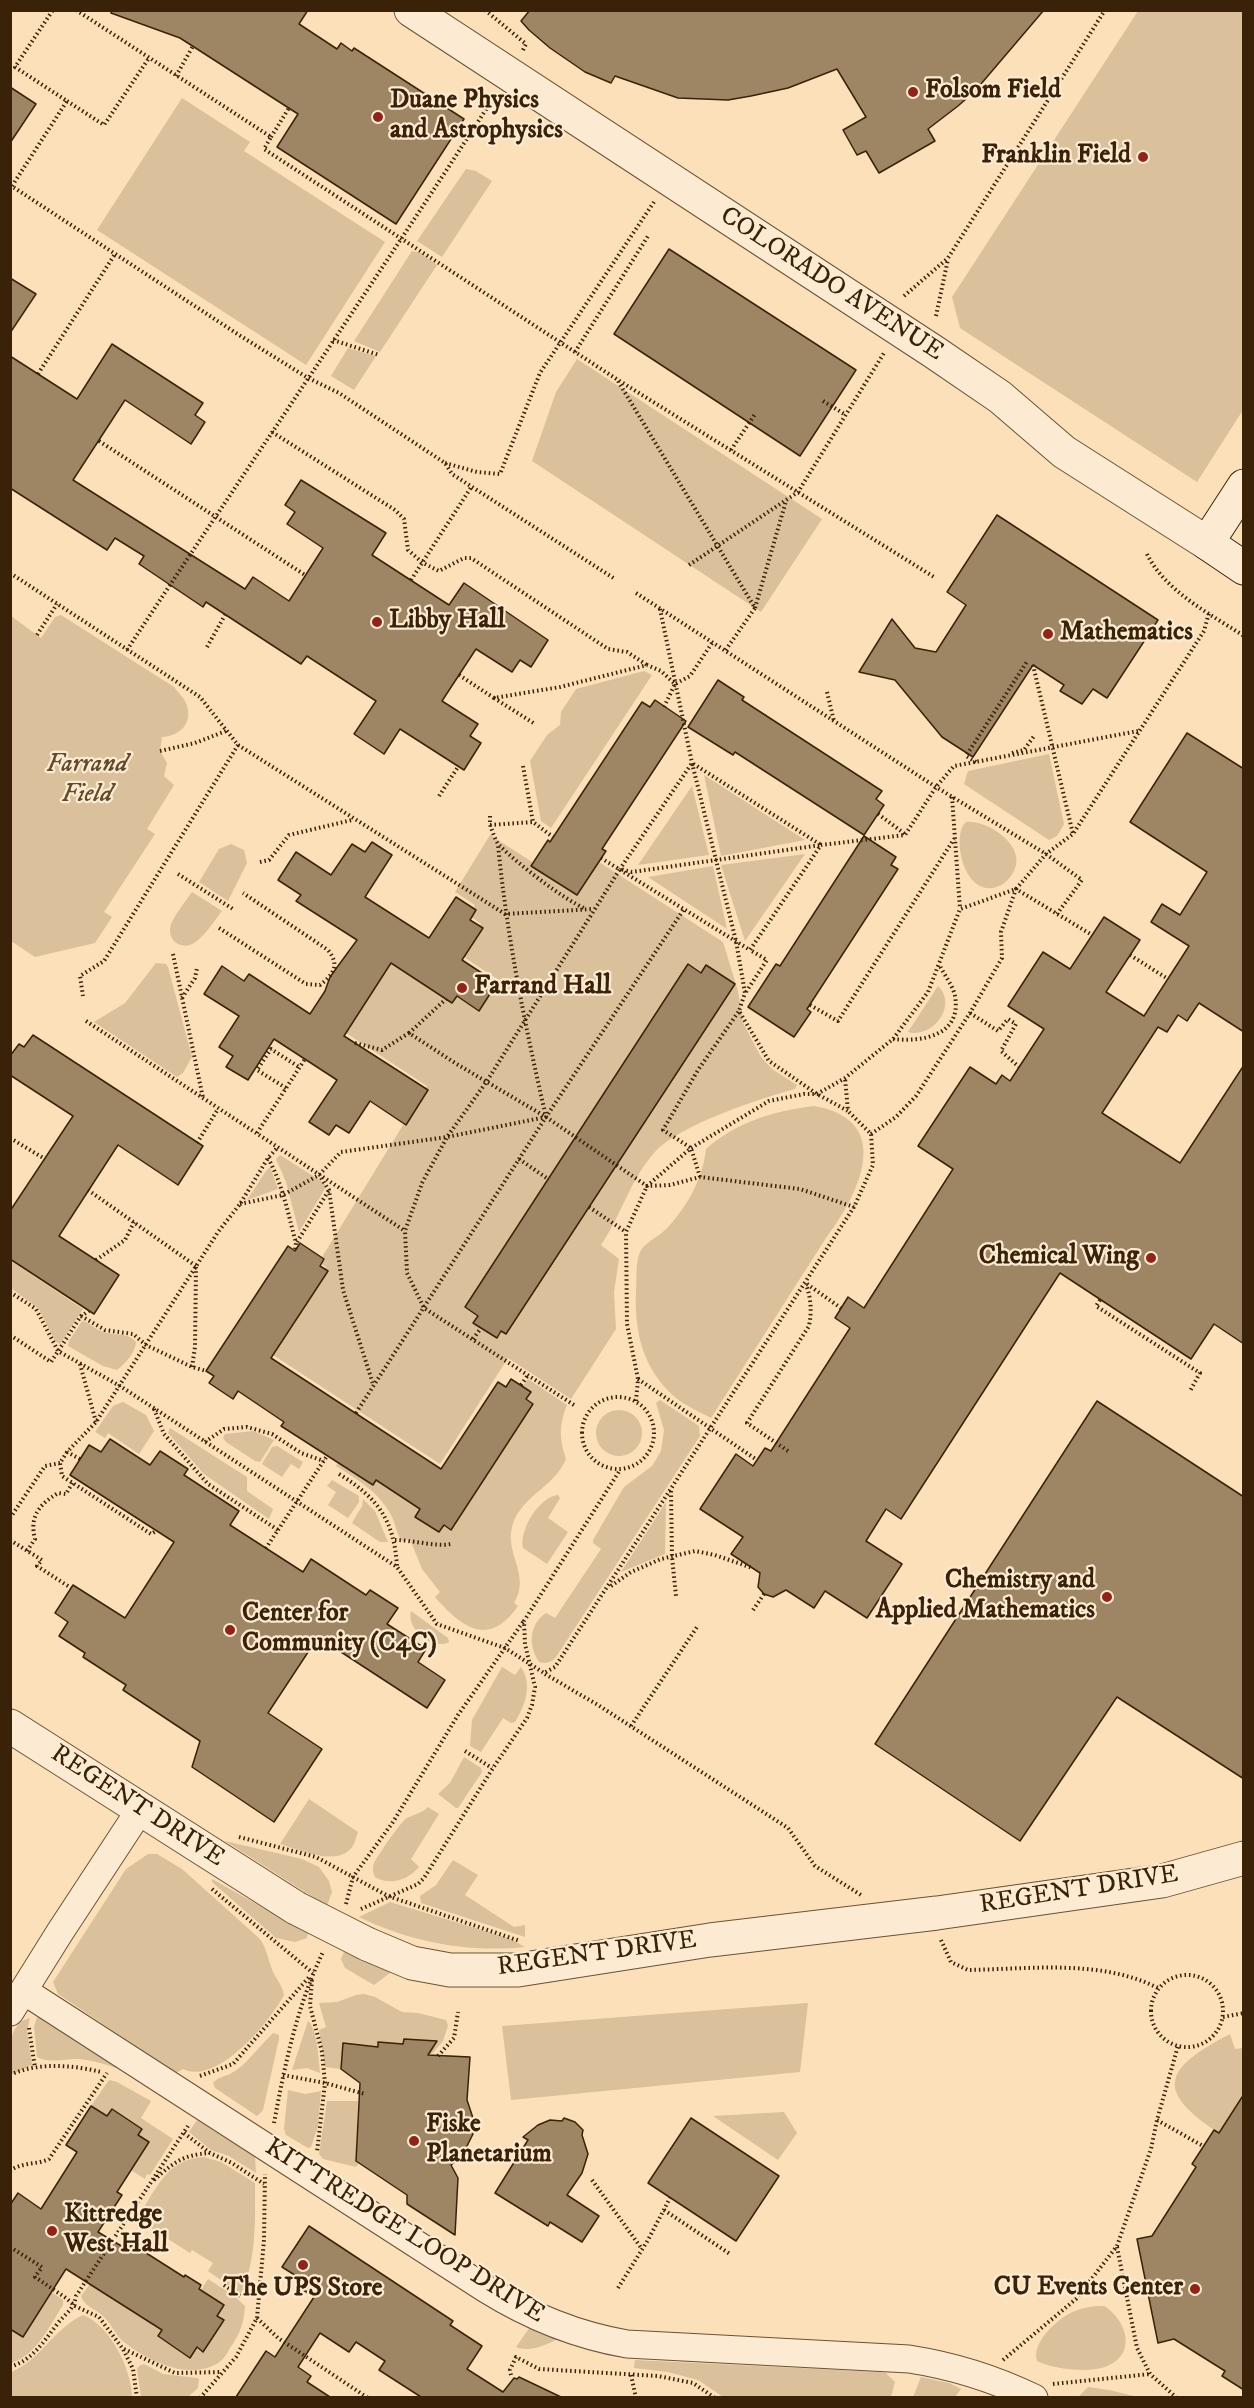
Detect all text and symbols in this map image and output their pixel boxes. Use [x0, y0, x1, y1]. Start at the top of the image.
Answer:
place label: Folsom Field [925, 76, 1061, 108]
marker: Folsom Field [906, 85, 920, 99]
place label: Duane Physics and Astrophysics [390, 86, 563, 148]
marker: Duane Physics and Astrophysics [371, 110, 385, 124]
place label: Franklin Field [981, 141, 1131, 173]
marker: Franklin Field [1136, 150, 1150, 164]
street label: COLORADO AVENUE [713, 201, 949, 369]
place label: Libby Hall [389, 606, 505, 638]
marker: Libby Hall [370, 615, 384, 629]
place label: Mathematics [1060, 618, 1193, 650]
marker: Mathematics [1041, 627, 1055, 641]
park label: Farrand Field [46, 750, 128, 812]
place label: Farrand Hall [474, 972, 611, 1004]
marker: Farrand Hall [455, 981, 469, 995]
place label: Chemical Wing [979, 1242, 1139, 1274]
marker: Chemical Wing [1144, 1251, 1158, 1265]
place label: Chemistry and Applied Mathematics [876, 1566, 1095, 1628]
marker: Chemistry and Applied Mathematics [1100, 1590, 1114, 1604]
place label: Center for Community (C4C) [242, 1599, 437, 1660]
marker: Center for Community (C4C) [223, 1623, 237, 1637]
street label: REGENT DRIVE [44, 1739, 230, 1875]
street label: REGENT DRIVE [977, 1860, 1181, 1922]
street label: REGENT DRIVE [495, 1926, 699, 1984]
place label: Fiske Planetarium [426, 2110, 552, 2172]
street label: KITTREDGE LOOP DRIVE [258, 2133, 550, 2331]
marker: Fiske Planetarium [407, 2134, 421, 2148]
place label: Kittredge West Hall [64, 2200, 168, 2262]
marker: Kittredge West Hall [45, 2224, 59, 2238]
marker: The UPS Store [296, 2258, 310, 2272]
place label: CU Events Center [994, 2273, 1183, 2305]
place label: The UPS Store [224, 2274, 382, 2306]
marker: CU Events Center [1188, 2282, 1202, 2296]

